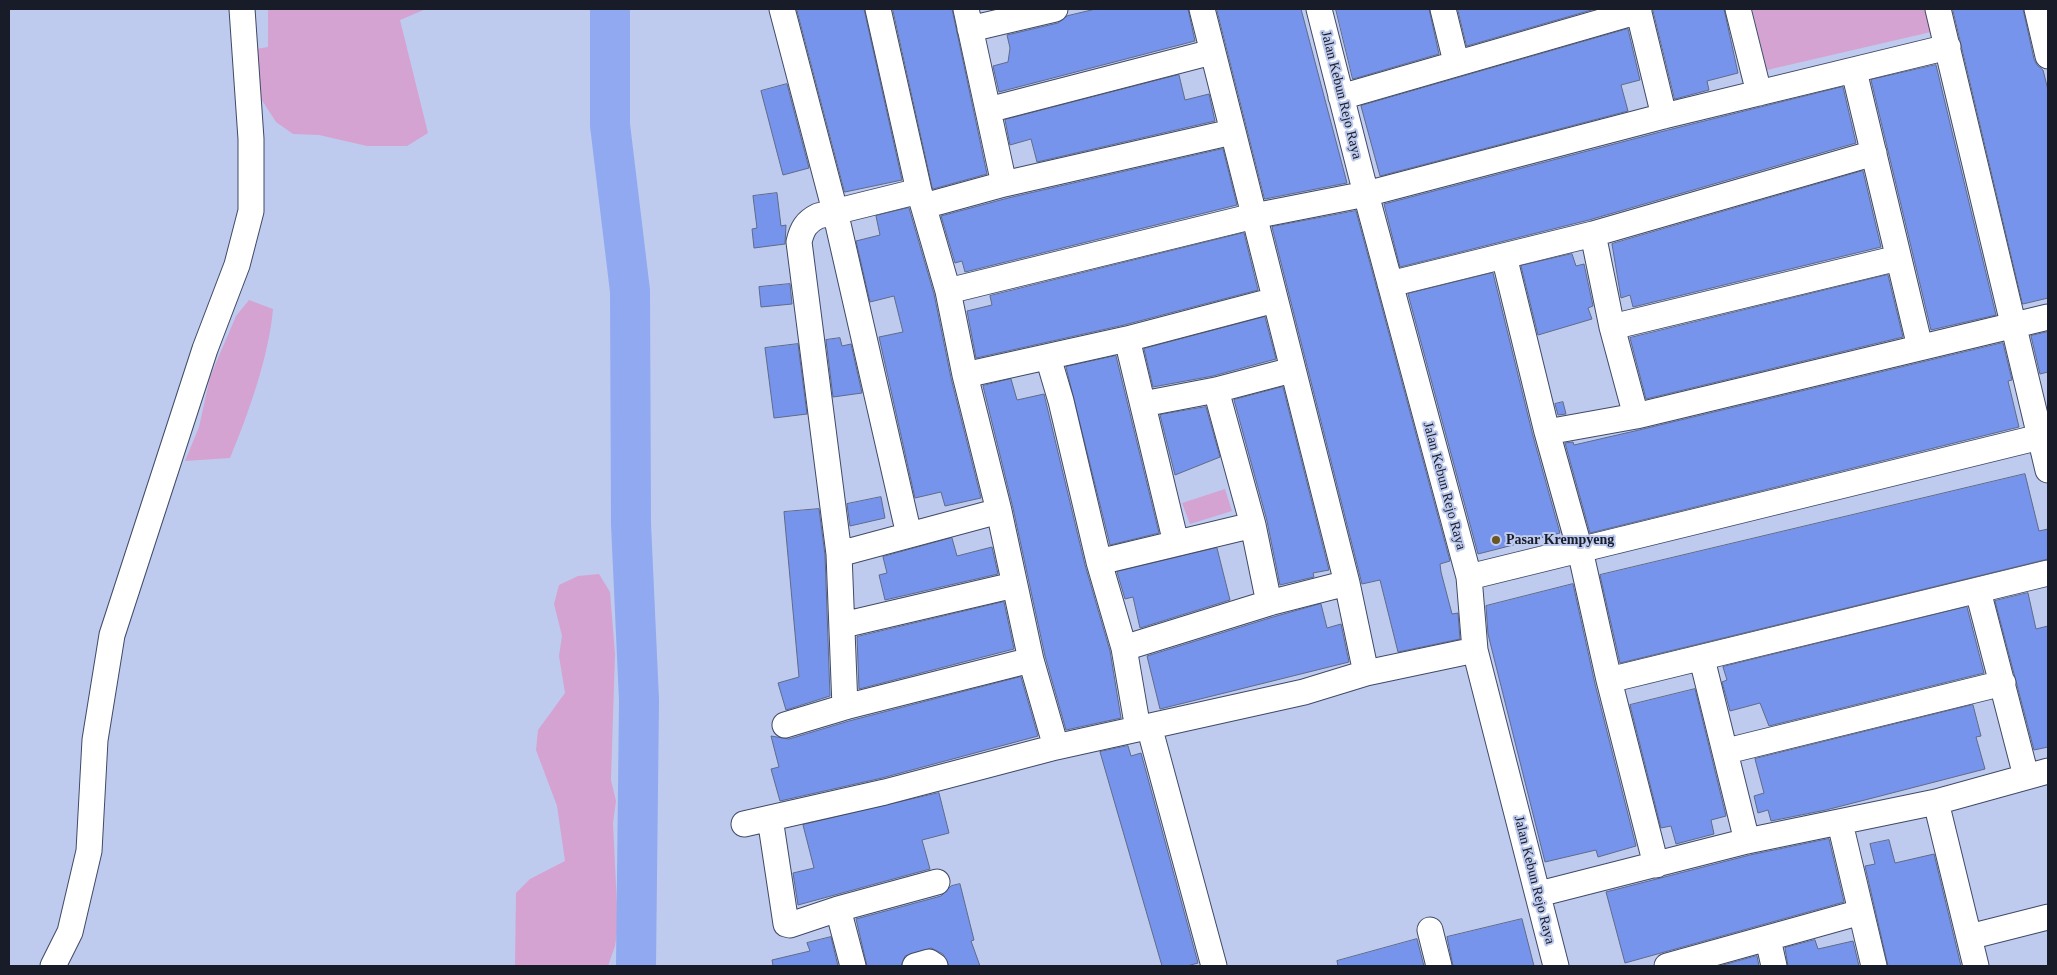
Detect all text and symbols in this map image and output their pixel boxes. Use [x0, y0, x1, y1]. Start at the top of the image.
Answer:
street label: Jalan Kebun Rejo Raya [1317, 29, 1365, 161]
street label: Jalan Kebun Rejo Raya [1419, 420, 1469, 552]
place label: Pasar Krempyeng [1506, 532, 1614, 548]
marker: Pasar Krempyeng [1490, 534, 1502, 546]
street label: Jalan Kebun Rejo Raya [1510, 814, 1558, 946]

